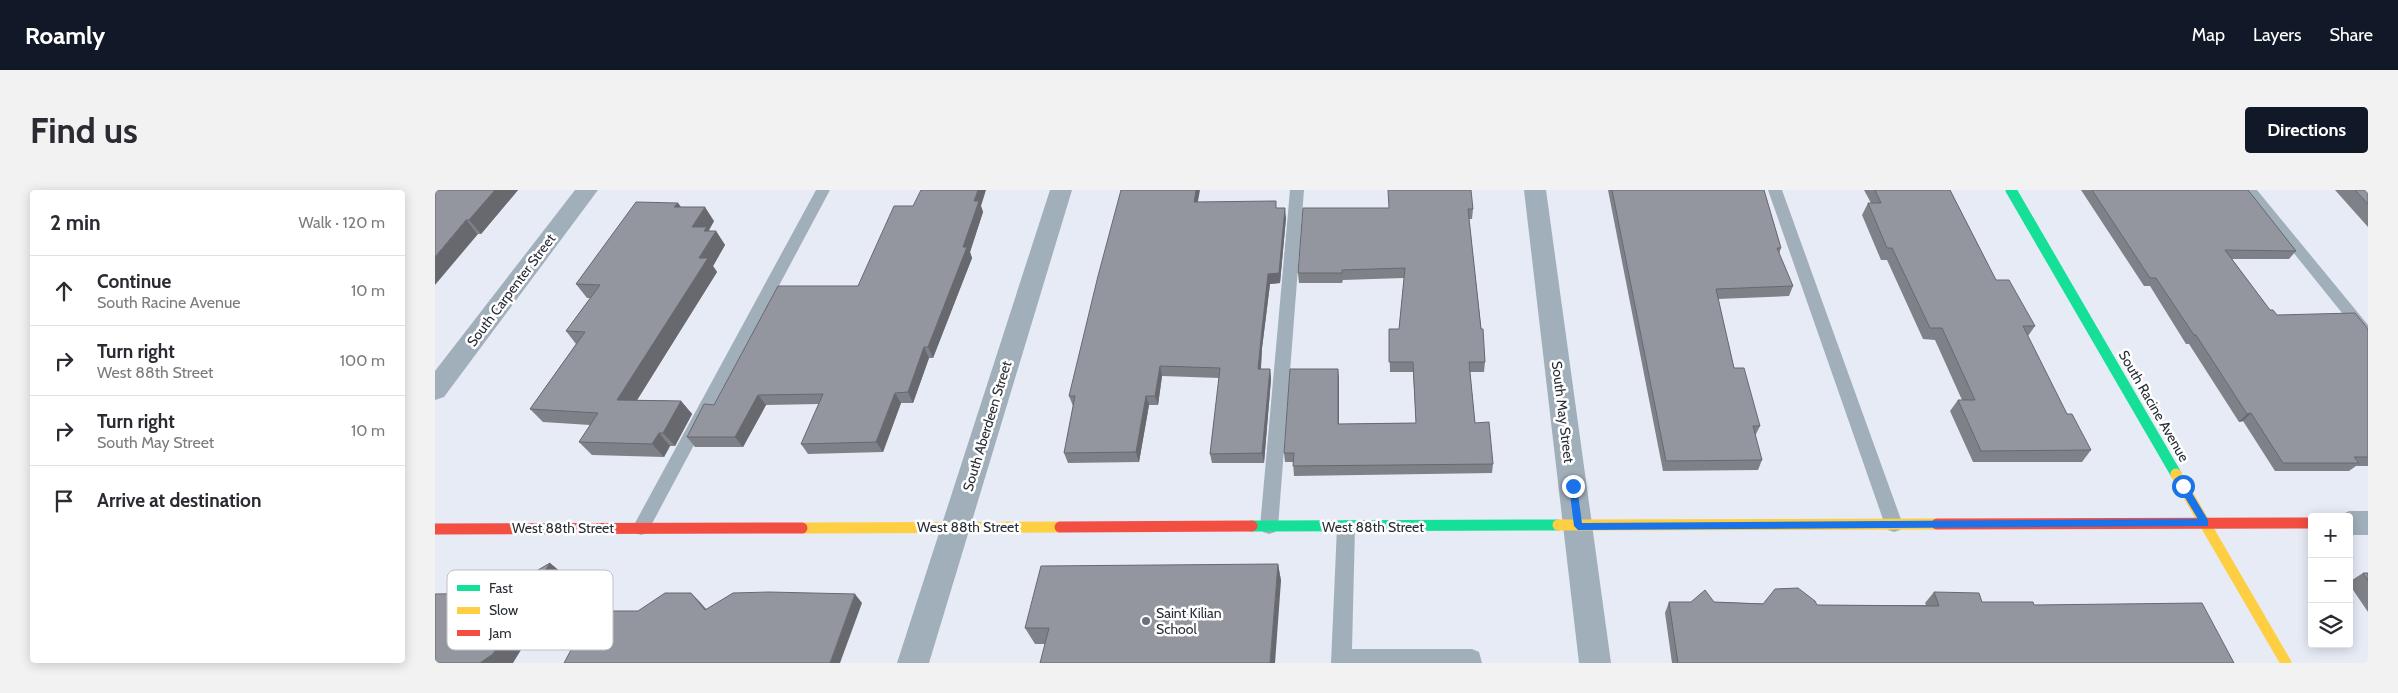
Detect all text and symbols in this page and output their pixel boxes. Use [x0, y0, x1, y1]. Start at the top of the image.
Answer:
text: Roamly [25, 21, 105, 50]
text: Map [2192, 24, 2225, 46]
text: Layers [2253, 24, 2302, 46]
text: Share [2330, 24, 2373, 46]
button: Directions [2245, 107, 2368, 153]
text: Find us [30, 109, 138, 152]
text: 2 min [50, 210, 101, 235]
text: Walk · 120 m [298, 213, 385, 232]
street label: South Carpenter Street [463, 230, 559, 350]
text: Continue [97, 270, 171, 293]
icon: ahead [50, 277, 78, 305]
text: 10 m [351, 281, 385, 300]
text: South Racine Avenue [97, 293, 241, 312]
text: Turn right [97, 340, 175, 363]
icon: right [50, 347, 78, 375]
street label: South Racine Avenue [2115, 347, 2193, 465]
text: 100 m [340, 351, 385, 370]
street label: South Aberdeen Street [959, 358, 1016, 493]
street label: South May Street [1548, 360, 1578, 464]
text: West 88th Street [97, 363, 214, 382]
text: Turn right [97, 410, 175, 433]
icon: right [50, 417, 78, 445]
text: 10 m [351, 421, 385, 440]
text: South May Street [97, 433, 214, 452]
route end [1562, 475, 1585, 498]
route start [2172, 475, 2195, 498]
icon: arrive [50, 487, 78, 515]
text: Arrive at destination [97, 489, 261, 512]
map controls [2308, 513, 2353, 648]
button: + [2308, 513, 2353, 558]
street label: West 88th Street [917, 518, 1019, 536]
street label: West 88th Street [1322, 518, 1424, 536]
street label: West 88th Street [512, 519, 614, 537]
button: − [2308, 558, 2353, 603]
legend [447, 570, 613, 650]
text: Fast [489, 579, 513, 597]
text: Slow [489, 601, 518, 619]
button: layers [2308, 603, 2353, 648]
place label: Saint Kilian School [1156, 604, 1222, 638]
marker: Saint Kilian School [1140, 615, 1152, 627]
text: Jam [488, 624, 511, 642]

